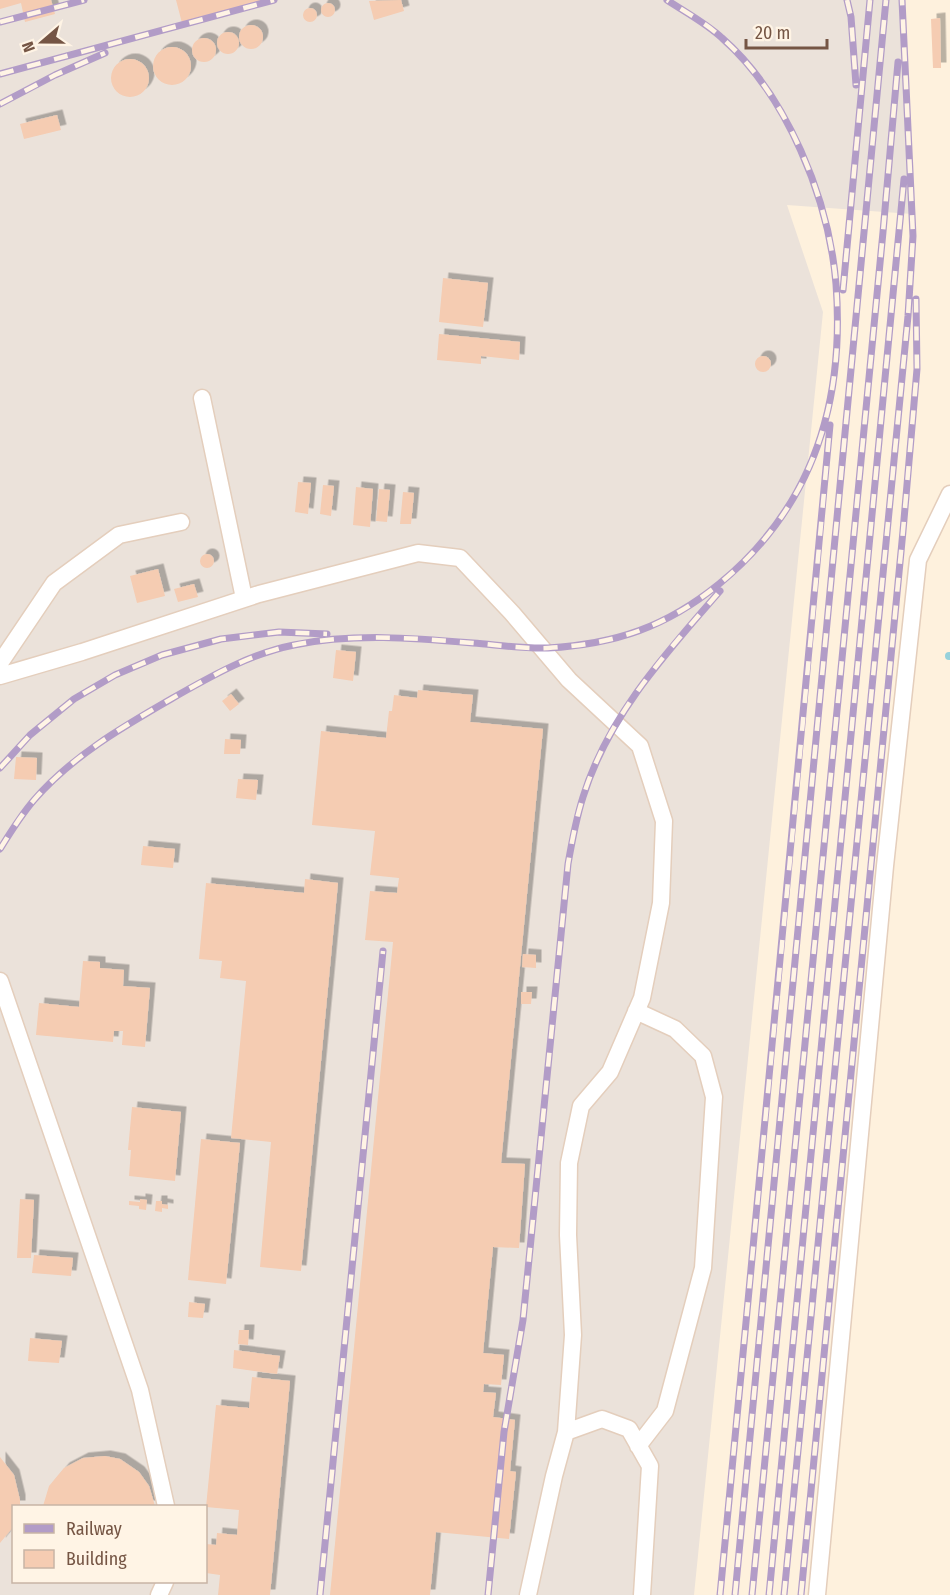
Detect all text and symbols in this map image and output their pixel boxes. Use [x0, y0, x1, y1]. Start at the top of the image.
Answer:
north arrow [12, 12, 72, 72]
scale bar [746, 12, 827, 50]
text: 20 m [755, 22, 790, 44]
text: N [18, 39, 39, 55]
legend [12, 1505, 207, 1583]
text: Railway [66, 1518, 122, 1540]
text: Building [66, 1548, 127, 1570]

